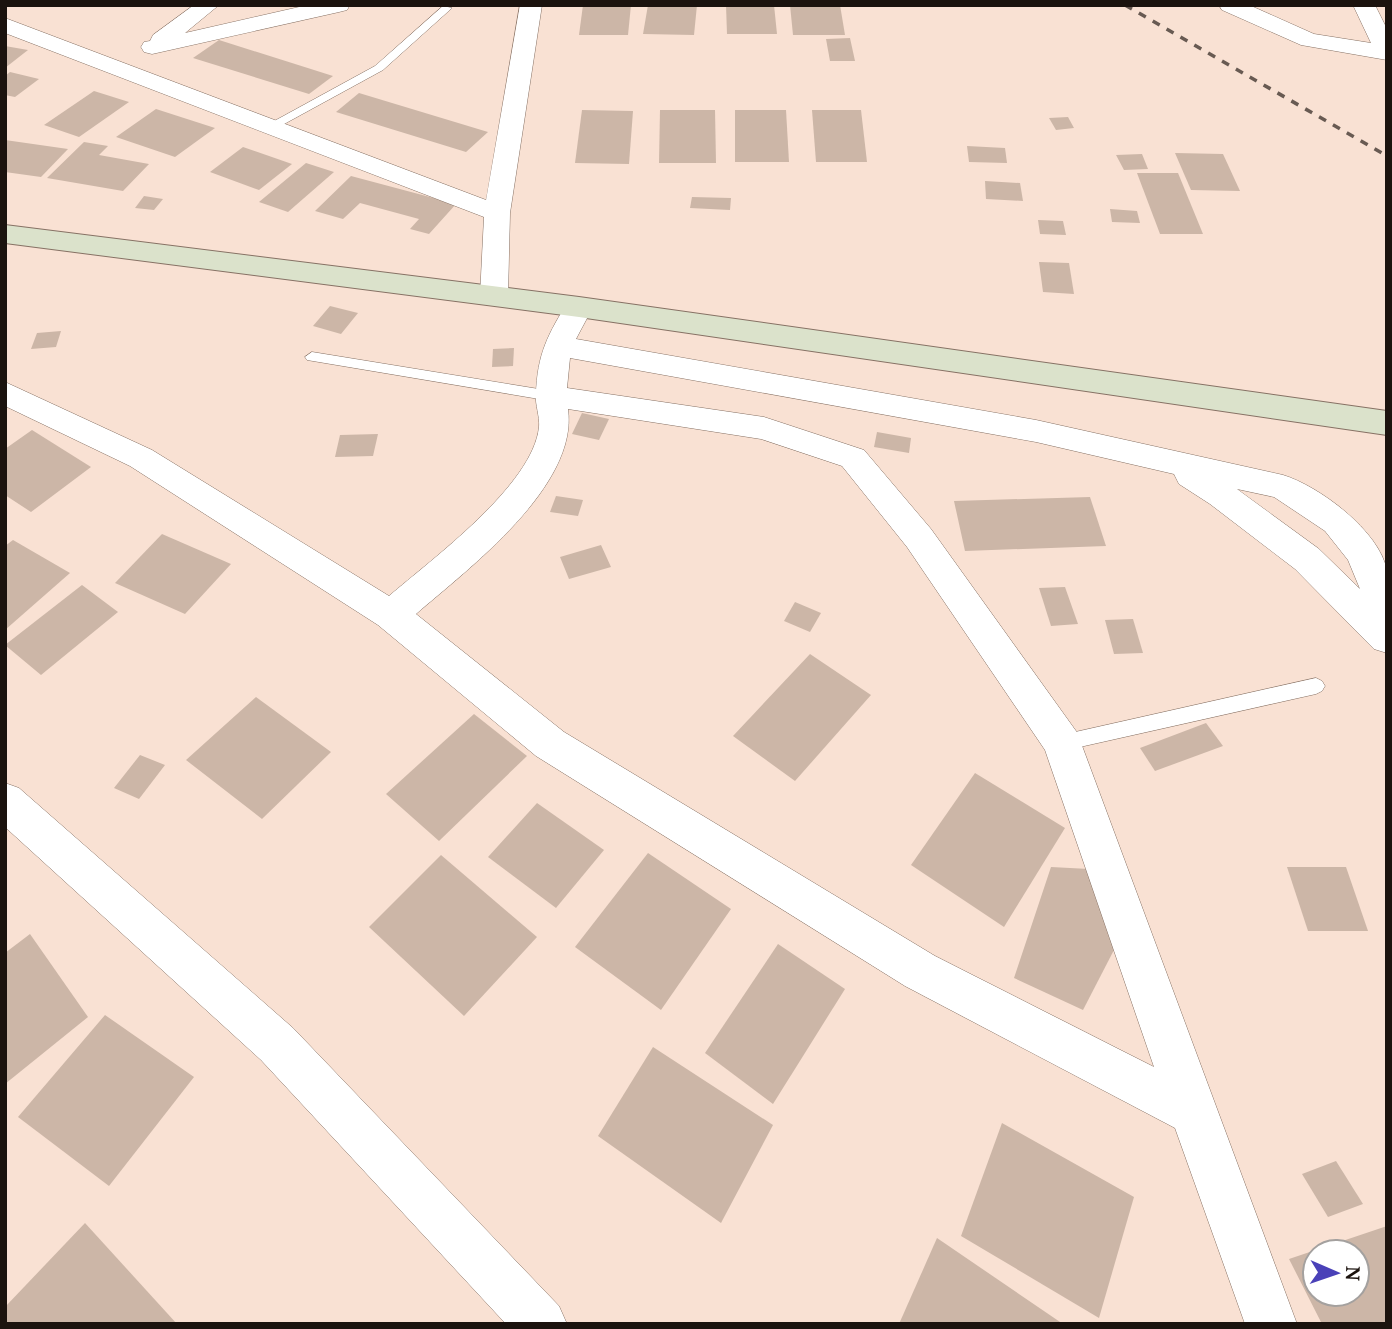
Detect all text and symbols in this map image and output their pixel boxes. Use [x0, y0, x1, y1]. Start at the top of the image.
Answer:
north arrow [1301, 1238, 1371, 1308]
text: N [1340, 1266, 1366, 1282]

